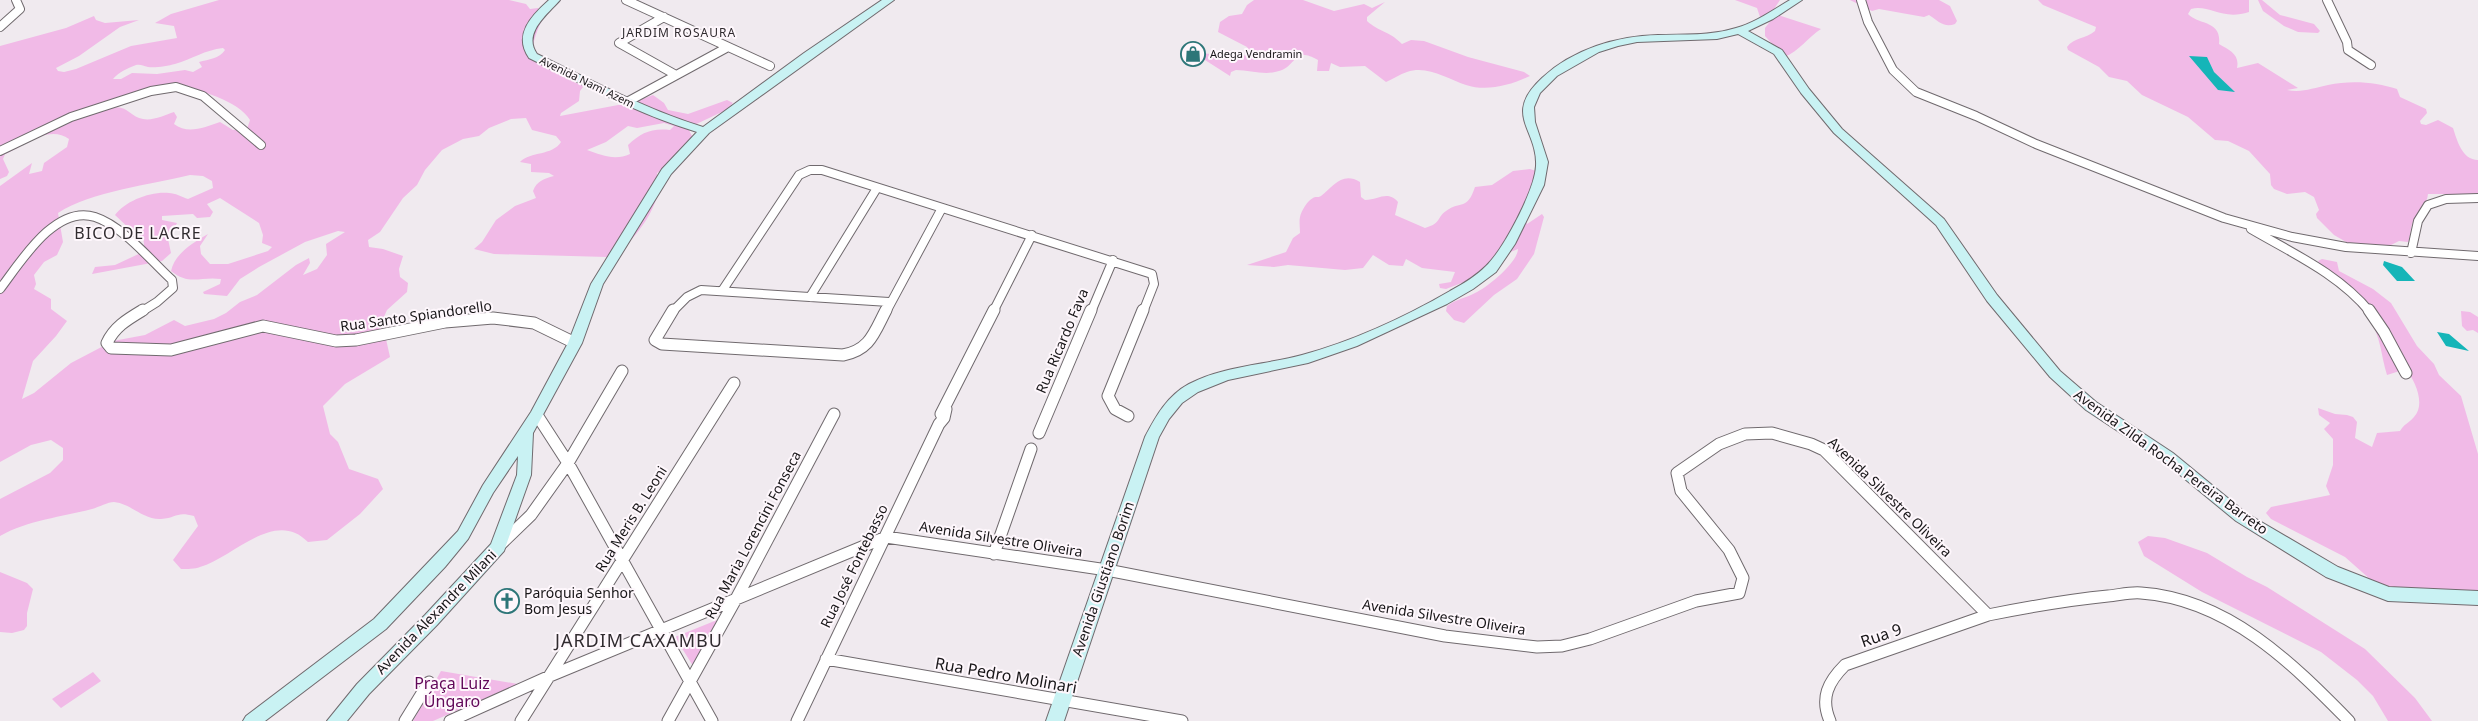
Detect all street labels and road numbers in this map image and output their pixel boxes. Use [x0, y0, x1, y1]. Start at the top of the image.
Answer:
street label: Avenida Nami Azem [537, 52, 637, 111]
street label: Rua Ricardo Fava [1031, 286, 1092, 396]
street label: Rua Santo Spiandorello [339, 295, 493, 336]
street label: Avenida Zilda Rocha Pereira Barreto [2070, 385, 2272, 539]
street label: Avenida Silvestre Oliveira [1824, 432, 1956, 561]
street label: Rua Maria Lorencini Fonseca [700, 447, 805, 622]
street label: Rua Meris B. Leoni [590, 462, 671, 575]
street label: Avenida Giustiano Borim [1067, 499, 1138, 659]
street label: Rua José Fontebasso [815, 501, 892, 631]
street label: Avenida Silvestre Oliveira [918, 516, 1084, 561]
street label: Avenida Alexandre Milani [371, 545, 500, 678]
street label: Avenida Silvestre Oliveira [1361, 594, 1527, 639]
street label: Rua 9 [1857, 618, 1905, 652]
street label: Rua Pedro Molinari [933, 652, 1079, 698]

